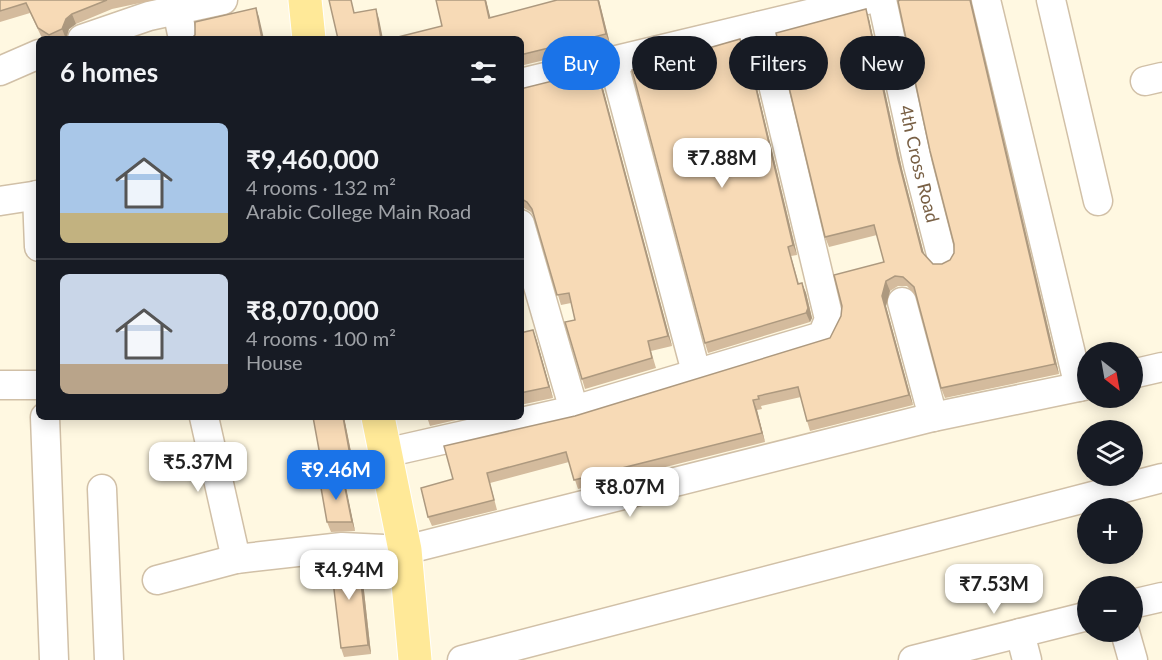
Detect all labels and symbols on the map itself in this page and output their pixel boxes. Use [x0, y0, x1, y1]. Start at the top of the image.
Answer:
street label: 4th Cross Road [895, 103, 944, 225]
pin: ₹7.88M [673, 138, 771, 189]
north arrow [1077, 342, 1143, 408]
pin: ₹5.37M [149, 442, 247, 493]
pin: ₹9.46M [287, 450, 385, 501]
pin: ₹8.07M [581, 467, 679, 518]
pin: ₹4.94M [300, 550, 398, 601]
pin: ₹7.53M [945, 564, 1043, 615]

